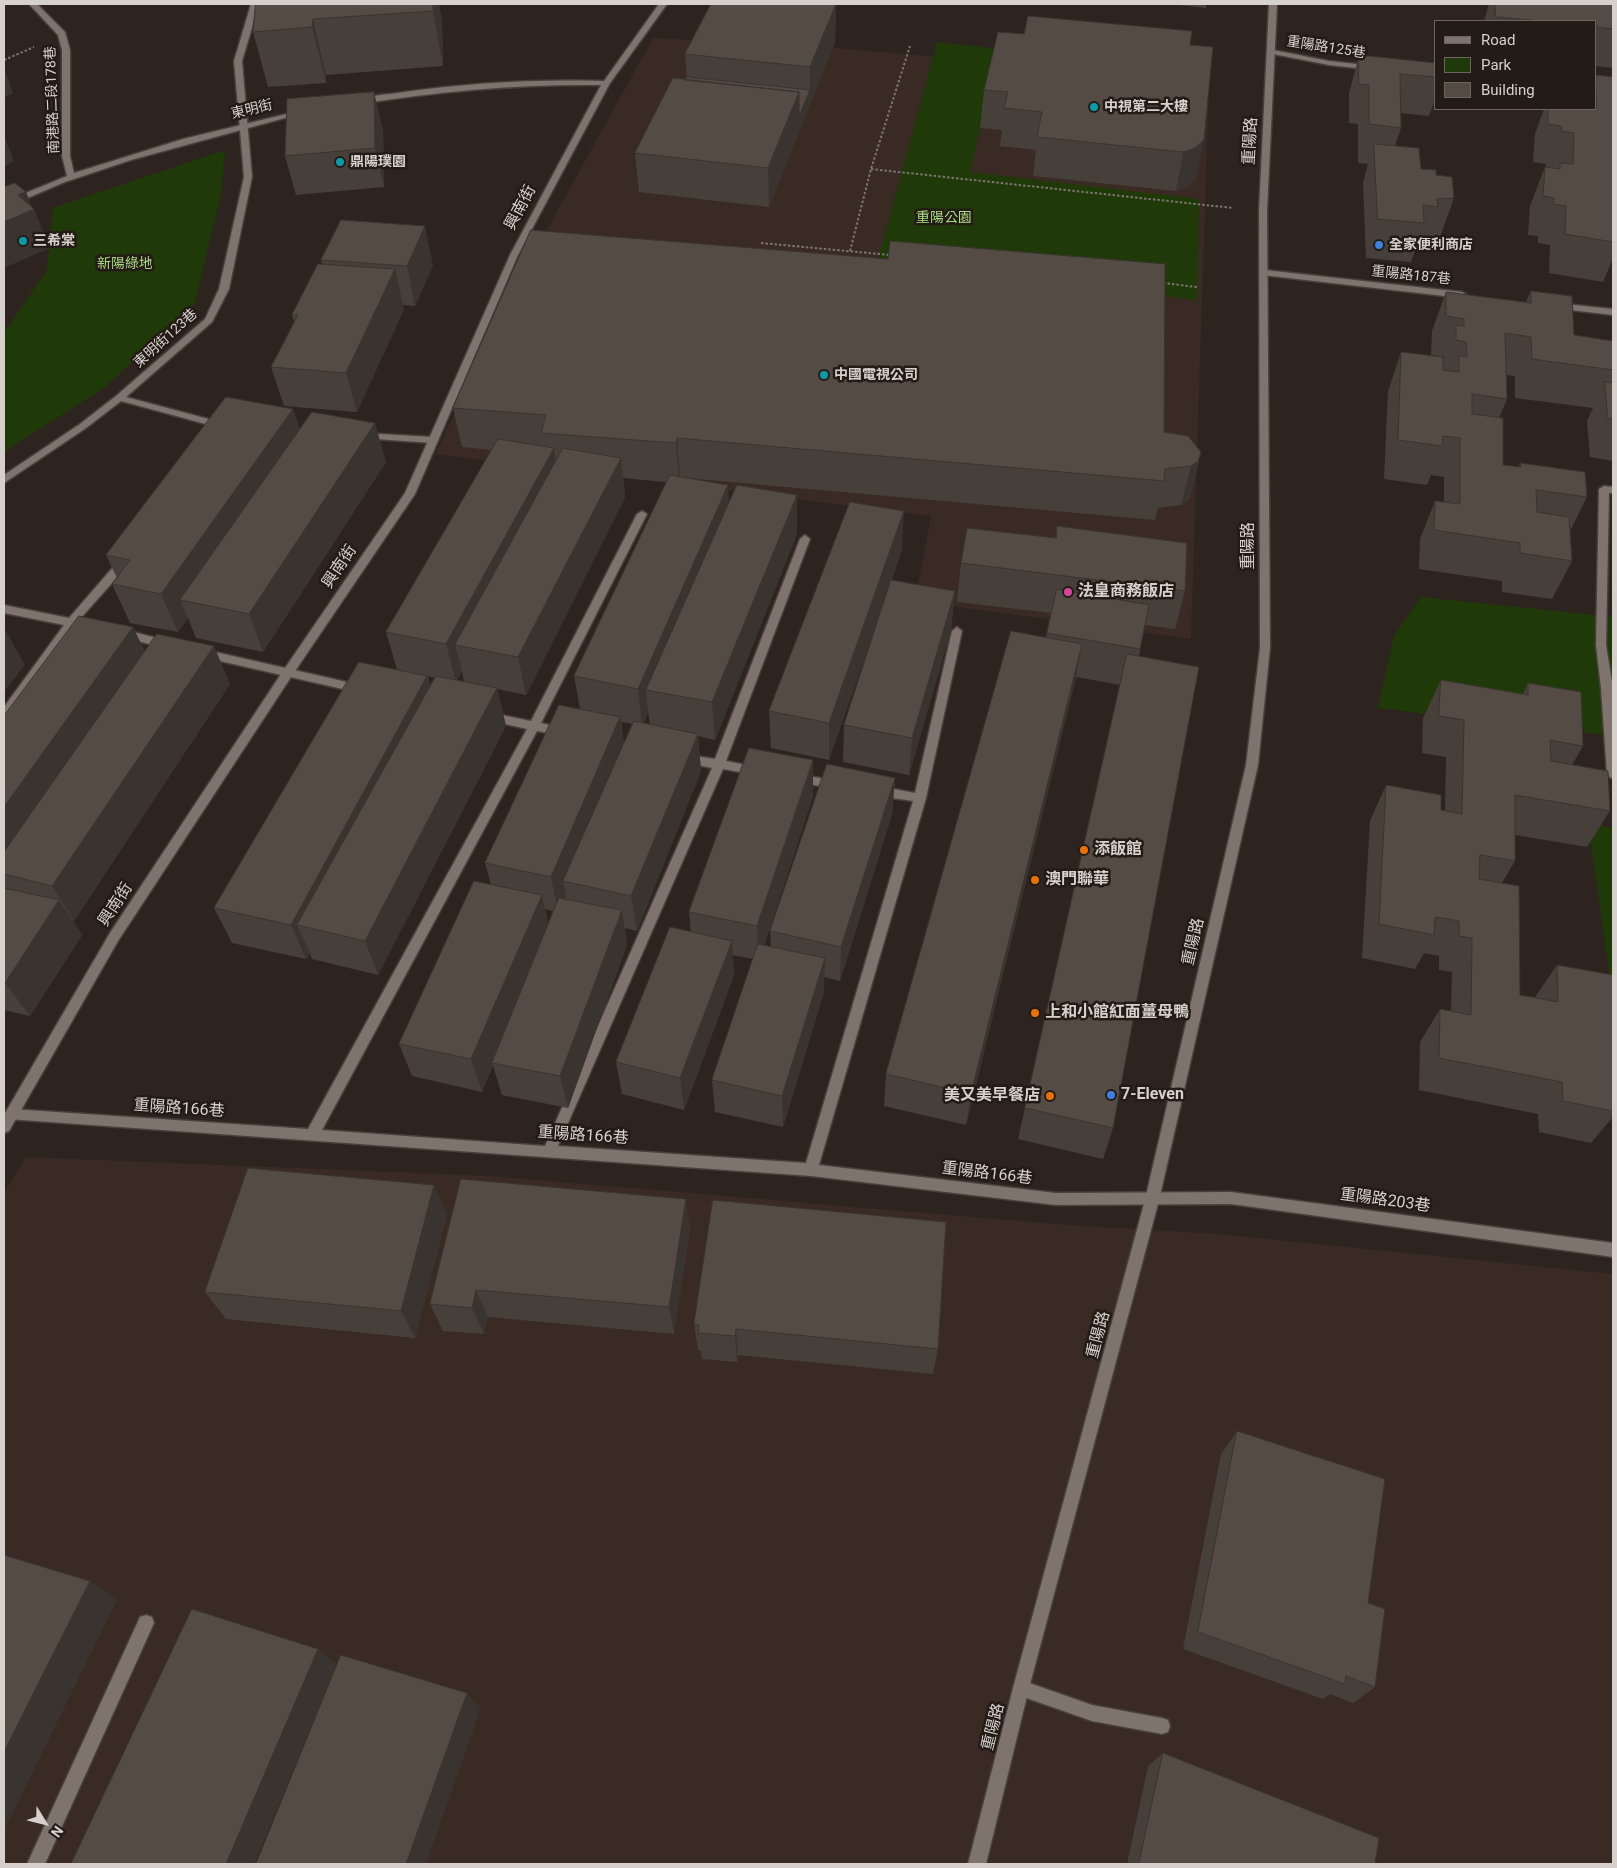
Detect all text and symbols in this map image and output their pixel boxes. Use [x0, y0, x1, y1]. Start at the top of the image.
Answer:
legend [1434, 20, 1597, 110]
text: Road [1481, 31, 1515, 49]
street label: 重陽路125巷 [1285, 33, 1367, 63]
street label: 南港路二段178巷 [43, 46, 63, 154]
text: Park [1481, 56, 1511, 74]
text: Building [1481, 81, 1535, 99]
street label: 東明街 [230, 97, 274, 123]
place label: 中視第二大樓 [1104, 99, 1188, 115]
marker: 中視第二大樓 [1088, 101, 1100, 113]
street label: 重陽路 [1240, 117, 1262, 165]
place label: 鼎陽璞園 [350, 154, 406, 170]
marker: 鼎陽璞園 [334, 156, 346, 168]
street label: 興南街 [501, 182, 541, 234]
park label: 重陽公園 [916, 210, 972, 226]
place label: 三希棠 [33, 233, 75, 249]
marker: 三希棠 [17, 235, 29, 247]
place label: 全家便利商店 [1389, 237, 1473, 253]
marker: 全家便利商店 [1373, 239, 1385, 251]
park label: 新陽綠地 [97, 256, 153, 272]
street label: 重陽路187巷 [1371, 263, 1451, 289]
street label: 東明街123巷 [131, 306, 201, 372]
place label: 中國電視公司 [834, 367, 918, 383]
marker: 中國電視公司 [818, 369, 830, 381]
street label: 重陽路 [1239, 522, 1259, 570]
street label: 興南街 [319, 542, 361, 592]
place label: 法皇商務飯店 [1078, 582, 1174, 602]
marker: 法皇商務飯店 [1062, 586, 1074, 598]
place label: 添飯館 [1094, 840, 1142, 860]
marker: 添飯館 [1078, 844, 1090, 856]
place label: 澳門聯華 [1045, 870, 1109, 890]
marker: 澳門聯華 [1029, 874, 1041, 886]
street label: 興南街 [95, 880, 137, 930]
street label: 重陽路 [1179, 916, 1209, 968]
place label: 上和小館紅面薑母鴨 [1045, 1003, 1189, 1023]
marker: 上和小館紅面薑母鴨 [1029, 1007, 1041, 1019]
place label: 7-Eleven [1121, 1085, 1184, 1105]
place label: 美又美早餐店 [944, 1086, 1040, 1106]
marker: 7-Eleven [1105, 1089, 1117, 1101]
marker: 美又美早餐店 [1044, 1090, 1056, 1102]
street label: 重陽路166巷 [133, 1096, 225, 1122]
street label: 重陽路166巷 [537, 1123, 629, 1149]
street label: 重陽路166巷 [941, 1159, 1033, 1189]
street label: 重陽路203巷 [1339, 1185, 1431, 1217]
street label: 重陽路 [1084, 1309, 1114, 1361]
street label: 重陽路 [979, 1701, 1009, 1753]
north arrow [20, 1798, 70, 1848]
text: N [48, 1823, 67, 1841]

